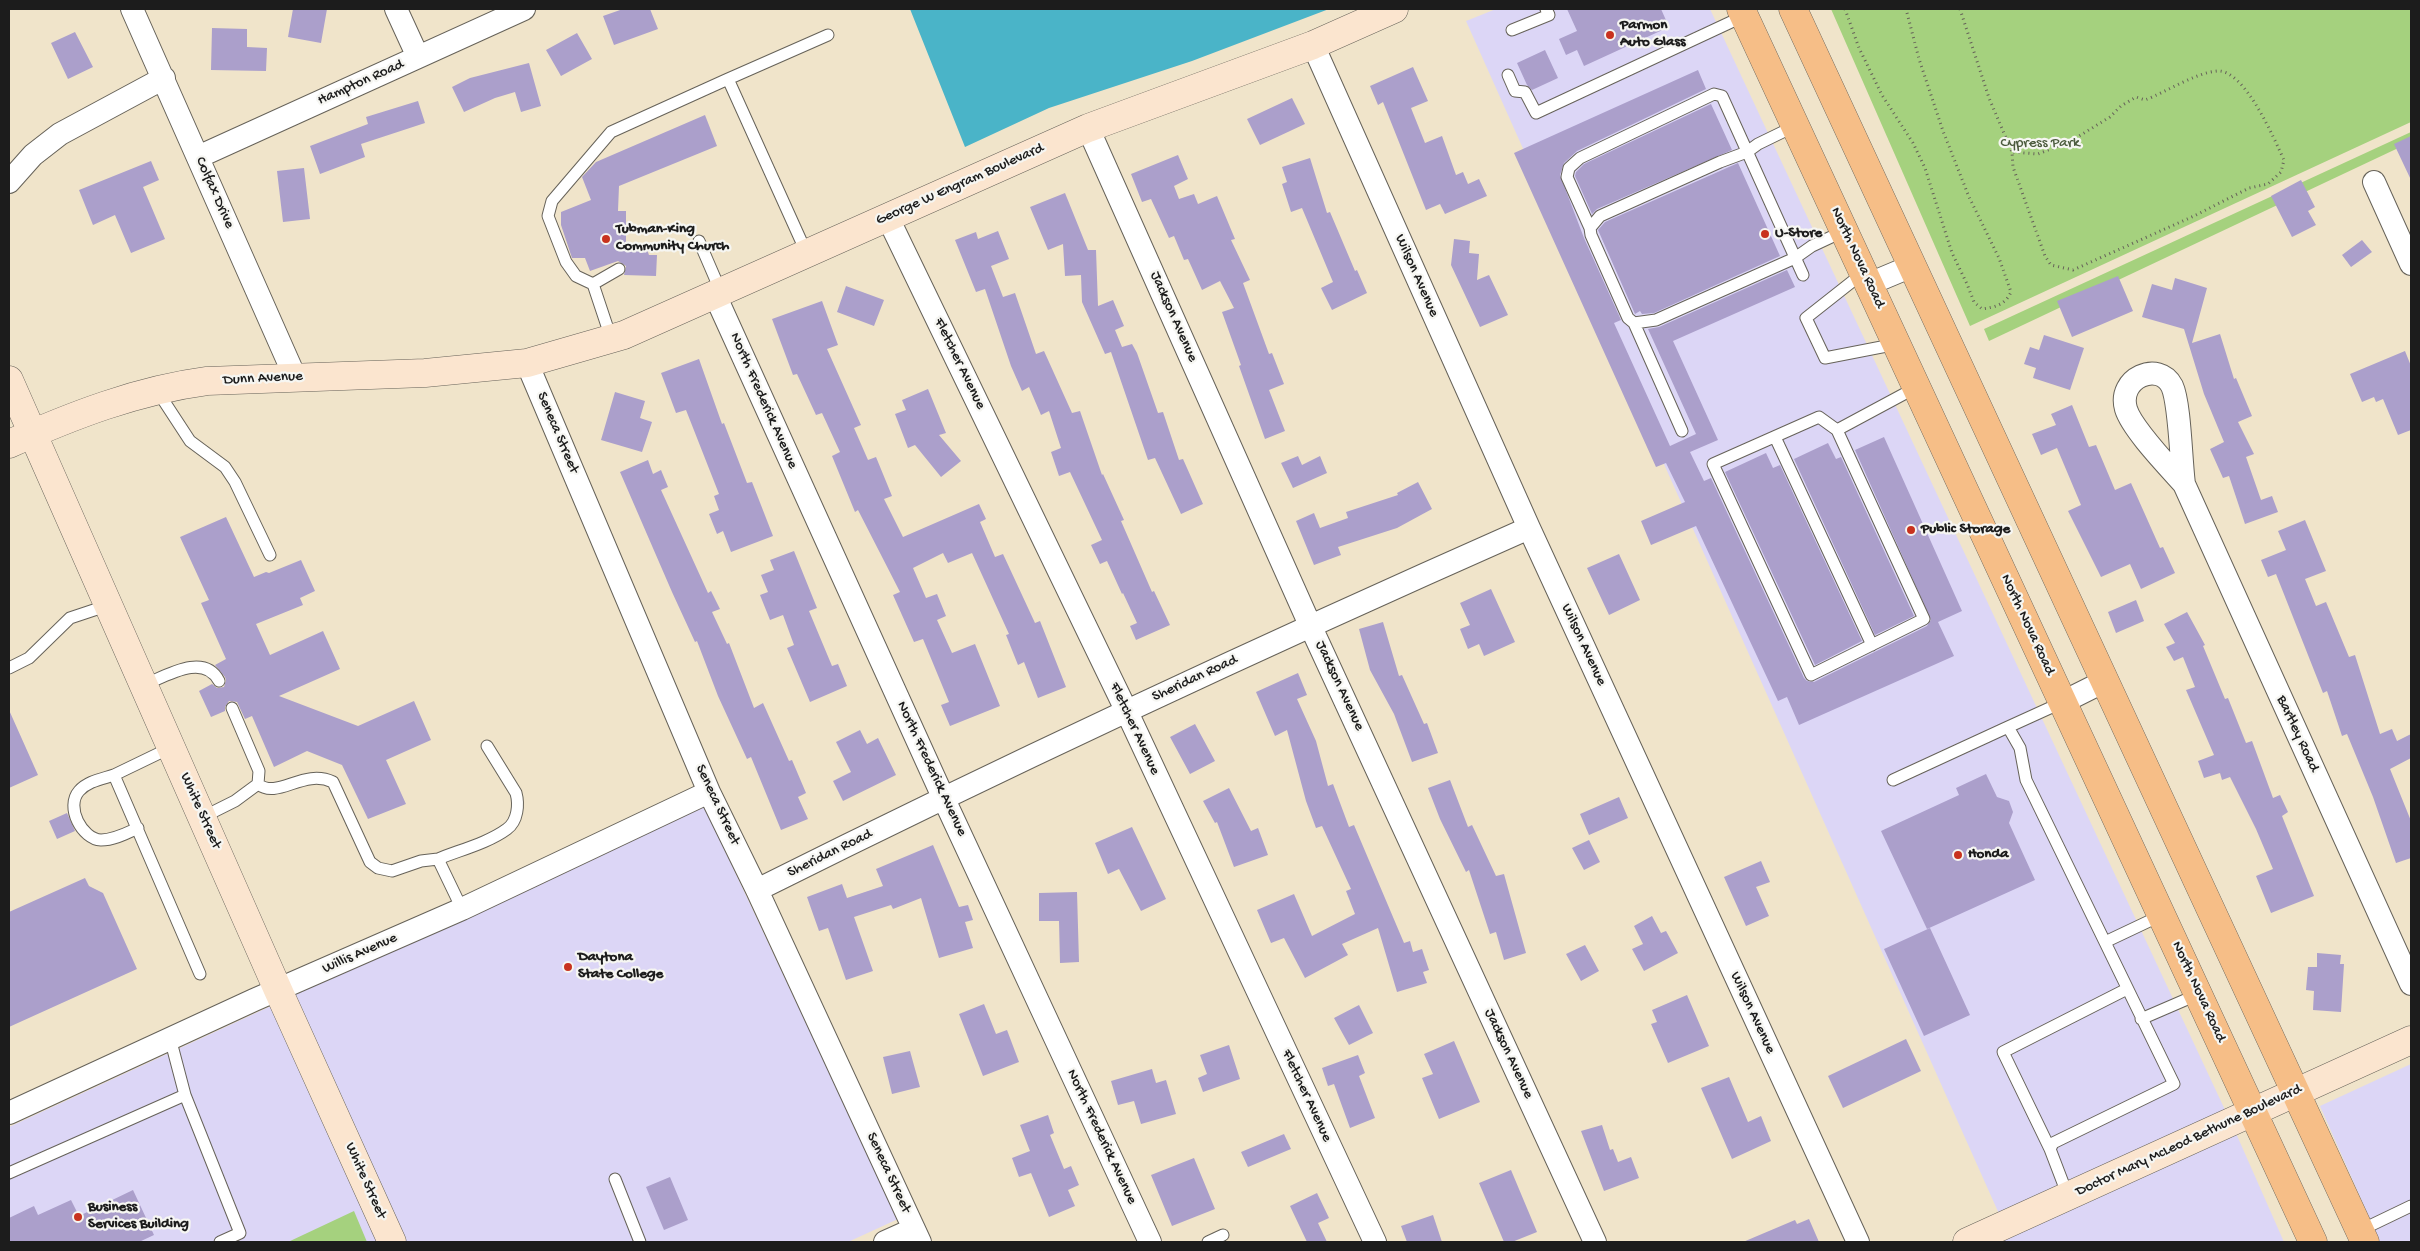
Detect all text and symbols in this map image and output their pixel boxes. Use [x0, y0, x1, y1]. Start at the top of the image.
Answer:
place label: Parmon Auto Glass [1620, 17, 1685, 52]
marker: Parmon Auto Glass [1604, 29, 1616, 41]
street label: Hampton Road [315, 56, 407, 110]
park label: Cypress Park [2000, 135, 2080, 153]
street label: George W Engram Boulevard [873, 140, 1047, 230]
street label: Colfax Drive [190, 154, 238, 232]
street label: North Nova Road [1826, 205, 1888, 311]
place label: Tubman-King Community Church [616, 221, 729, 256]
place label: U-Store [1775, 225, 1822, 243]
marker: U-Store [1759, 228, 1771, 240]
street label: Wilson Avenue [1390, 232, 1442, 320]
marker: Tubman-King Community Church [600, 233, 612, 245]
street label: Jackson Avenue [1145, 269, 1201, 365]
street label: Fletcher Avenue [929, 315, 989, 413]
street label: North Frederick Avenue [725, 330, 801, 472]
street label: Dunn Avenue [223, 368, 303, 390]
street label: Seneca Street [532, 390, 582, 476]
place label: Public Storage [1921, 521, 2010, 539]
marker: Public Storage [1905, 524, 1917, 536]
street label: North Nova Road [1996, 572, 2058, 678]
street label: Wilson Avenue [1556, 601, 1610, 689]
street label: Jackson Avenue [1310, 638, 1368, 734]
street label: Sheridan Road [1150, 651, 1240, 707]
street label: Fletcher Avenue [1105, 680, 1163, 778]
street label: Bartley Road [2271, 693, 2323, 775]
street label: North Frederick Avenue [892, 699, 970, 839]
street label: Seneca Street [691, 762, 743, 848]
street label: White Street [175, 770, 225, 852]
street label: Sheridan Road [785, 826, 875, 882]
place label: Honda [1968, 846, 2009, 864]
marker: Honda [1952, 849, 1964, 861]
street label: Willis Avenue [320, 929, 400, 979]
street label: North Nova Road [2167, 939, 2229, 1045]
place label: Daytona State College [578, 949, 663, 984]
marker: Daytona State College [562, 961, 574, 973]
street label: Wilson Avenue [1725, 969, 1779, 1057]
street label: Jackson Avenue [1479, 1006, 1537, 1102]
street label: Fletcher Avenue [1277, 1047, 1335, 1145]
street label: North Frederick Avenue [1062, 1067, 1140, 1207]
street label: Doctor Mary McLeod Bethune Boulevard [2073, 1081, 2305, 1201]
street label: Seneca Street [862, 1130, 914, 1216]
street label: White Street [340, 1140, 390, 1222]
place label: Business Services Building [88, 1199, 189, 1234]
marker: Business Services Building [72, 1211, 84, 1223]

